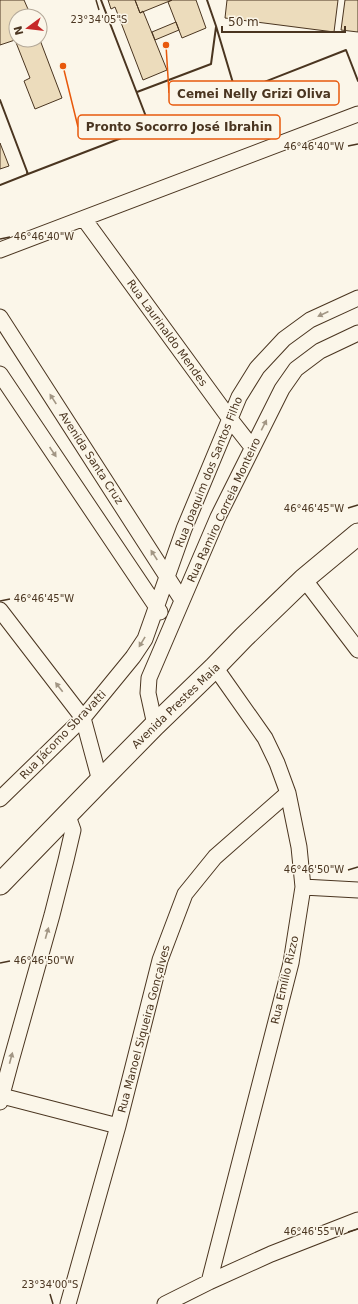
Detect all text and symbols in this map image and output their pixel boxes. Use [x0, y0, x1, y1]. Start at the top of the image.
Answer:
north arrow [8, 8, 48, 48]
scale bar [222, 8, 345, 34]
text: 23°34'05"S [71, 14, 127, 25]
text: 50 m [228, 15, 259, 29]
text: N [11, 24, 26, 37]
callout: Cemei Nelly Grizi Oliva [169, 81, 339, 105]
text: Cemei Nelly Grizi Oliva [177, 87, 331, 101]
callout: Pronto Socorro José Ibrahin [78, 115, 280, 139]
text: Pronto Socorro José Ibrahin [86, 120, 272, 134]
text: 46°46'40"W [284, 141, 344, 152]
text: 46°46'40"W [14, 231, 74, 242]
street label: Rua Laurinaldo Mendes [124, 277, 210, 389]
one-way arrow [317, 311, 328, 317]
one-way arrow [49, 394, 57, 404]
street label: Rua Joaquim dos Santos Filho [173, 394, 245, 549]
street label: Avenida Santa Cruz [56, 409, 126, 507]
one-way arrow [260, 419, 267, 431]
street label: Rua Ramiro Correia Monteiro [185, 435, 263, 584]
one-way arrow [49, 447, 57, 458]
text: 46°46'45"W [284, 503, 344, 514]
one-way arrow [150, 550, 158, 560]
text: 46°46'45"W [14, 593, 74, 604]
one-way arrow [139, 636, 146, 648]
street label: Avenida Prestes Maia [129, 661, 223, 751]
one-way arrow [54, 681, 63, 692]
street label: Rua Jácomo Sbravatti [17, 688, 109, 782]
text: 46°46'50"W [284, 864, 344, 875]
one-way arrow [44, 927, 50, 939]
street label: Rua Emílio Rizzo [268, 934, 302, 1026]
street label: Rua Manoel Siqueira Gonçalves [115, 943, 173, 1114]
text: 46°46'50"W [14, 955, 74, 966]
one-way arrow [9, 1052, 15, 1064]
text: 46°46'55"W [284, 1226, 344, 1237]
text: 23°34'00"S [22, 1279, 78, 1290]

